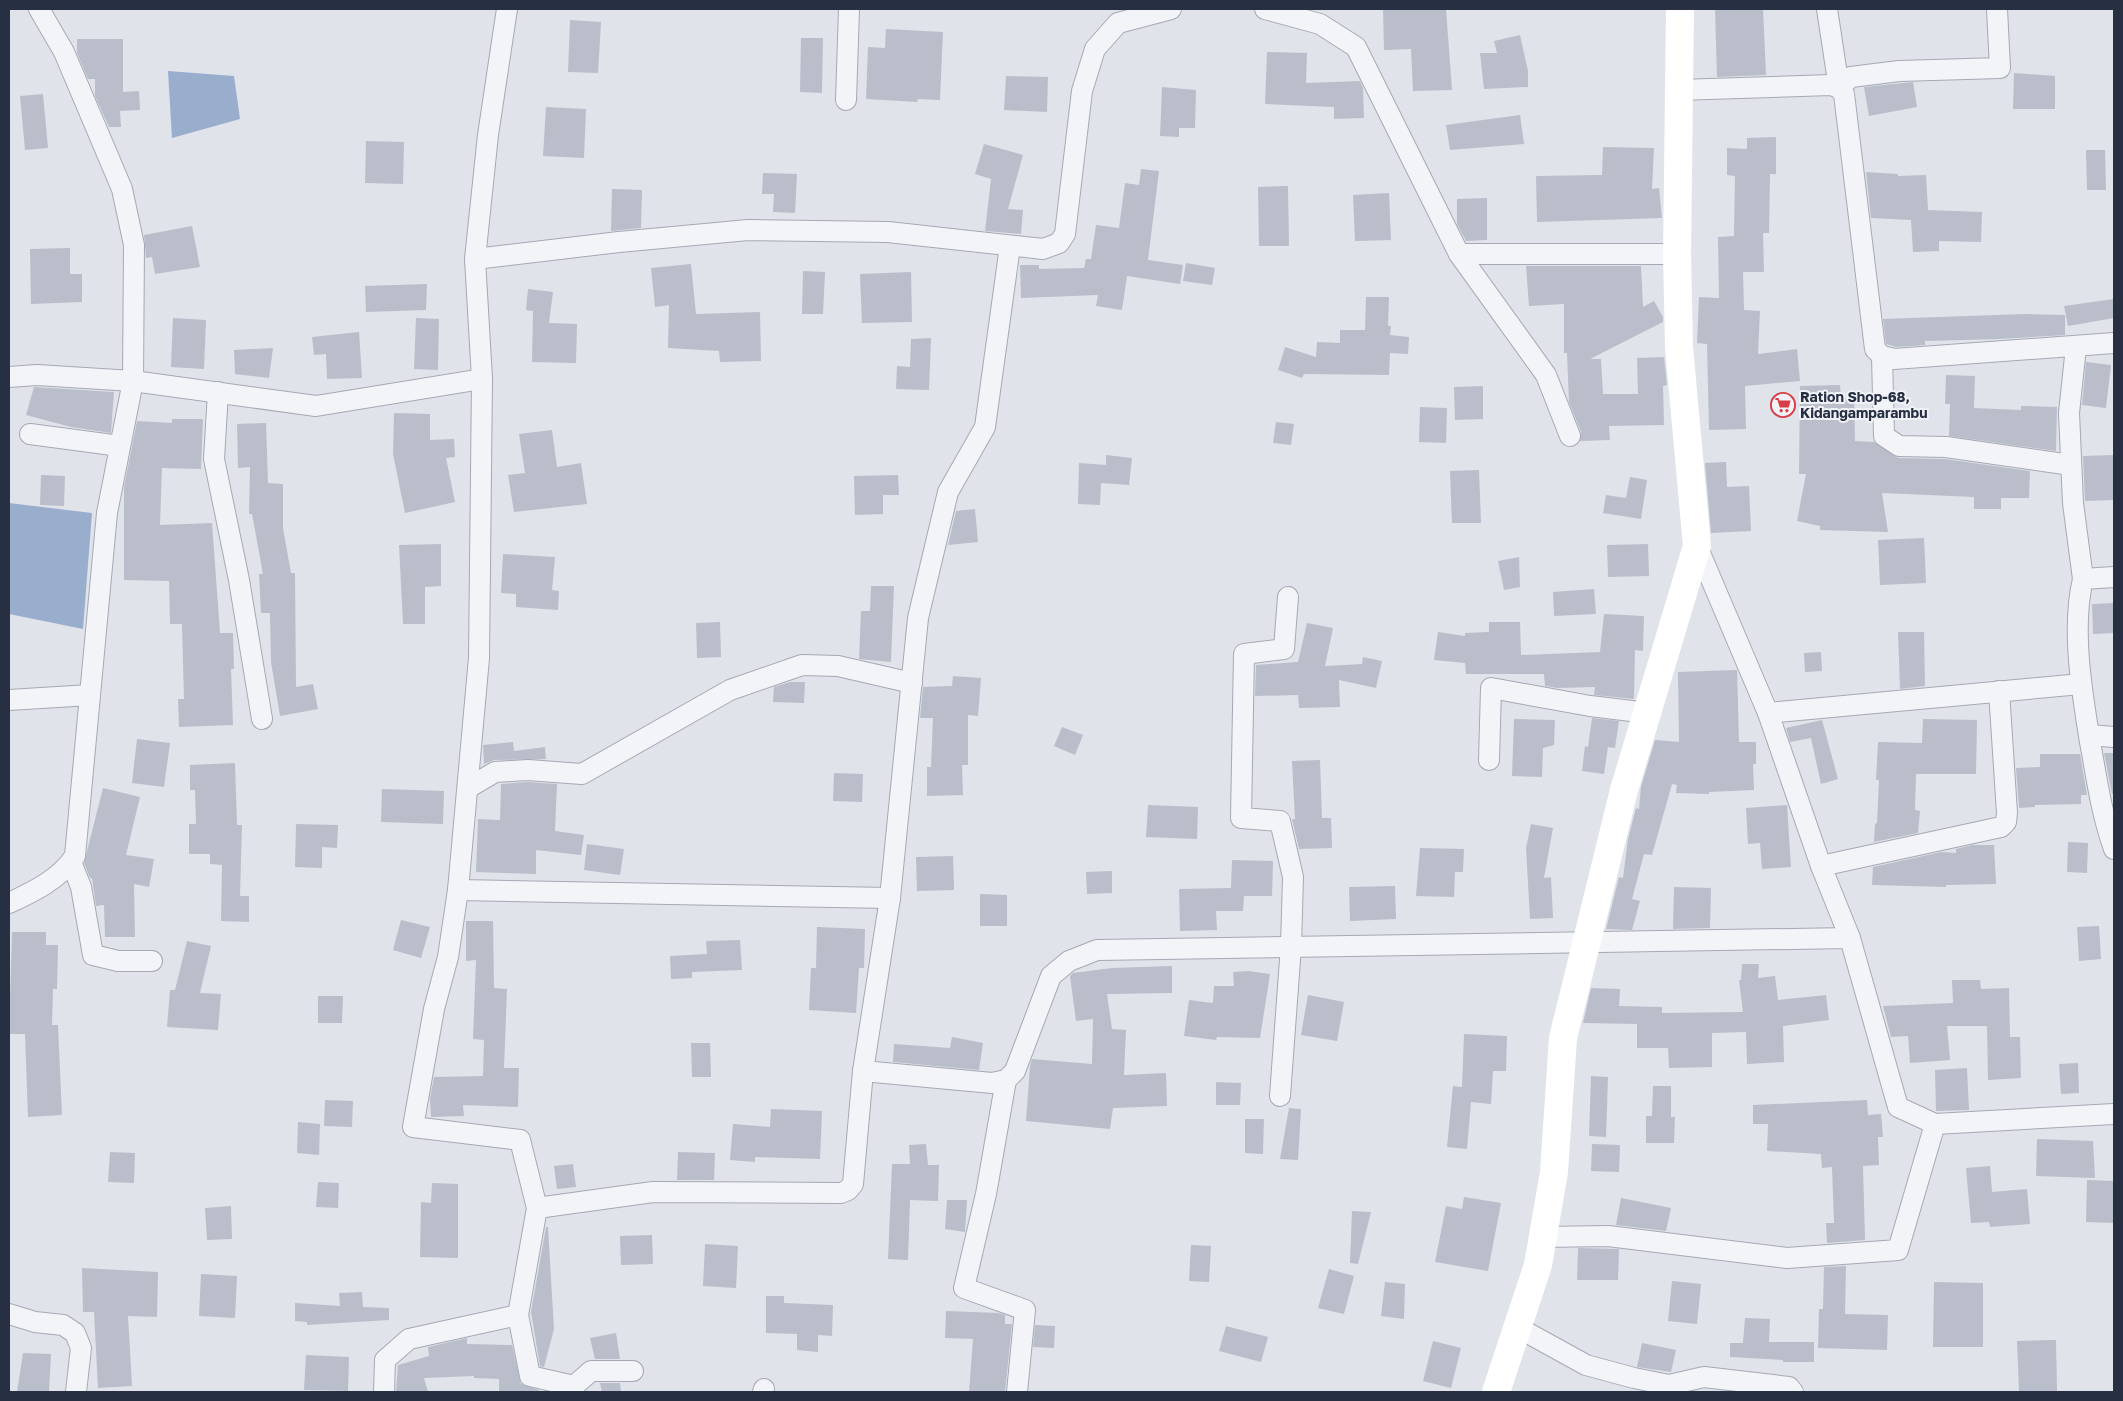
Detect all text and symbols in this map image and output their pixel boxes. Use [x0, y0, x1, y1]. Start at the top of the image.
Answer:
place label: Ration Shop-68, Kidangamparambu [1800, 388, 1927, 421]
supermarket icon: Ration Shop-68, Kidangamparambu [1770, 392, 1796, 418]

